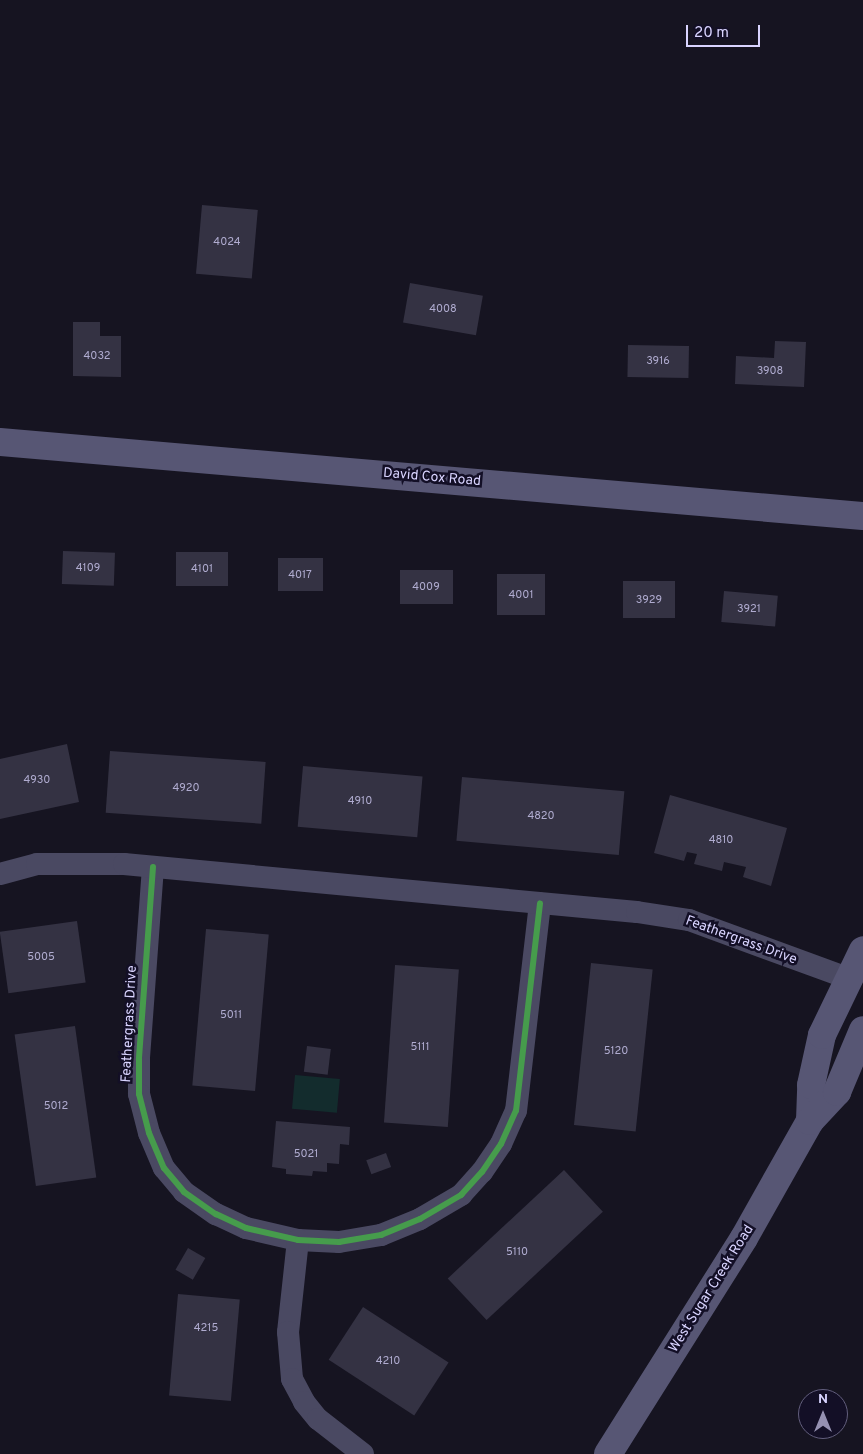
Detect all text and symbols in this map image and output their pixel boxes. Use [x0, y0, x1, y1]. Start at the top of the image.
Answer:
scale bar [688, 15, 762, 47]
text: 20 m [694, 24, 729, 43]
house number: 4024 [213, 235, 241, 249]
house number: 4008 [429, 302, 457, 316]
house number: 4032 [83, 349, 111, 363]
house number: 3916 [646, 354, 670, 368]
house number: 3908 [757, 364, 783, 378]
street label: David Cox Road [382, 465, 482, 491]
house number: 4109 [76, 561, 100, 575]
house number: 4101 [191, 562, 213, 576]
house number: 4017 [288, 568, 312, 582]
house number: 4009 [412, 580, 440, 594]
house number: 4001 [509, 588, 533, 602]
house number: 3929 [636, 593, 662, 607]
house number: 3921 [737, 602, 761, 616]
house number: 4930 [24, 773, 50, 787]
house number: 4920 [172, 781, 200, 795]
house number: 4910 [348, 794, 372, 808]
house number: 4820 [527, 809, 555, 823]
house number: 4810 [709, 833, 733, 847]
street label: Feathergrass Drive [683, 913, 799, 969]
house number: 5005 [27, 950, 55, 964]
street label: Feathergrass Drive [119, 965, 141, 1083]
house number: 5011 [220, 1008, 242, 1022]
house number: 5111 [410, 1040, 430, 1054]
house number: 5120 [604, 1044, 628, 1058]
house number: 5012 [44, 1099, 68, 1113]
house number: 5021 [294, 1147, 318, 1161]
street label: West Sugar Creek Road [666, 1222, 758, 1356]
house number: 5110 [506, 1245, 528, 1259]
house number: 4215 [194, 1321, 218, 1335]
house number: 4210 [376, 1354, 400, 1368]
north arrow [798, 1389, 848, 1439]
text: N [818, 1391, 828, 1408]

